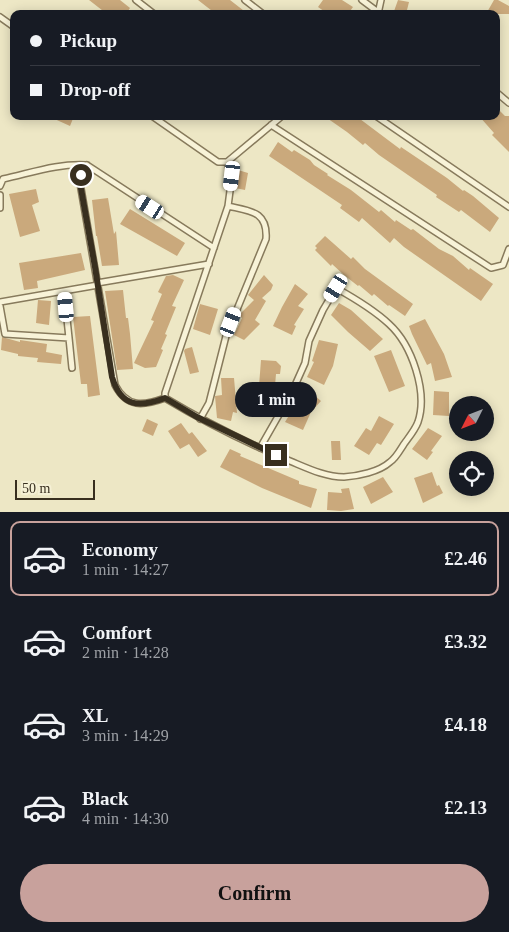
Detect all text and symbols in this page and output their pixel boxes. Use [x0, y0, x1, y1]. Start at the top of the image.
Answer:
text: Pickup [60, 30, 117, 51]
text: Drop-off [60, 79, 130, 100]
car [222, 160, 241, 192]
route start [70, 164, 92, 186]
car [133, 193, 166, 221]
car [321, 271, 350, 305]
car [57, 291, 74, 323]
car [218, 305, 243, 339]
callout: 1 min [235, 382, 317, 418]
text: 1 min [257, 391, 295, 408]
north arrow [449, 396, 494, 441]
map controls [449, 396, 494, 496]
route end [265, 444, 287, 466]
button: locate [449, 451, 494, 496]
scale bar [15, 477, 95, 500]
text: 50 m [22, 481, 50, 496]
icon: car [22, 536, 67, 581]
text: Economy [82, 539, 158, 560]
text: £2.46 [444, 548, 487, 569]
text: 1 min · 14:27 [82, 561, 169, 578]
icon: car [22, 619, 67, 664]
text: Comfort [82, 622, 152, 643]
text: £3.32 [444, 631, 487, 652]
text: 2 min · 14:28 [82, 644, 169, 661]
icon: car [22, 702, 67, 747]
text: XL [82, 705, 108, 726]
text: £4.18 [444, 714, 487, 735]
text: 3 min · 14:29 [82, 727, 169, 744]
icon: car [22, 785, 67, 830]
text: Black [82, 788, 128, 809]
text: £2.13 [444, 797, 487, 818]
text: 4 min · 14:30 [82, 810, 169, 827]
button: Confirm [20, 864, 489, 922]

